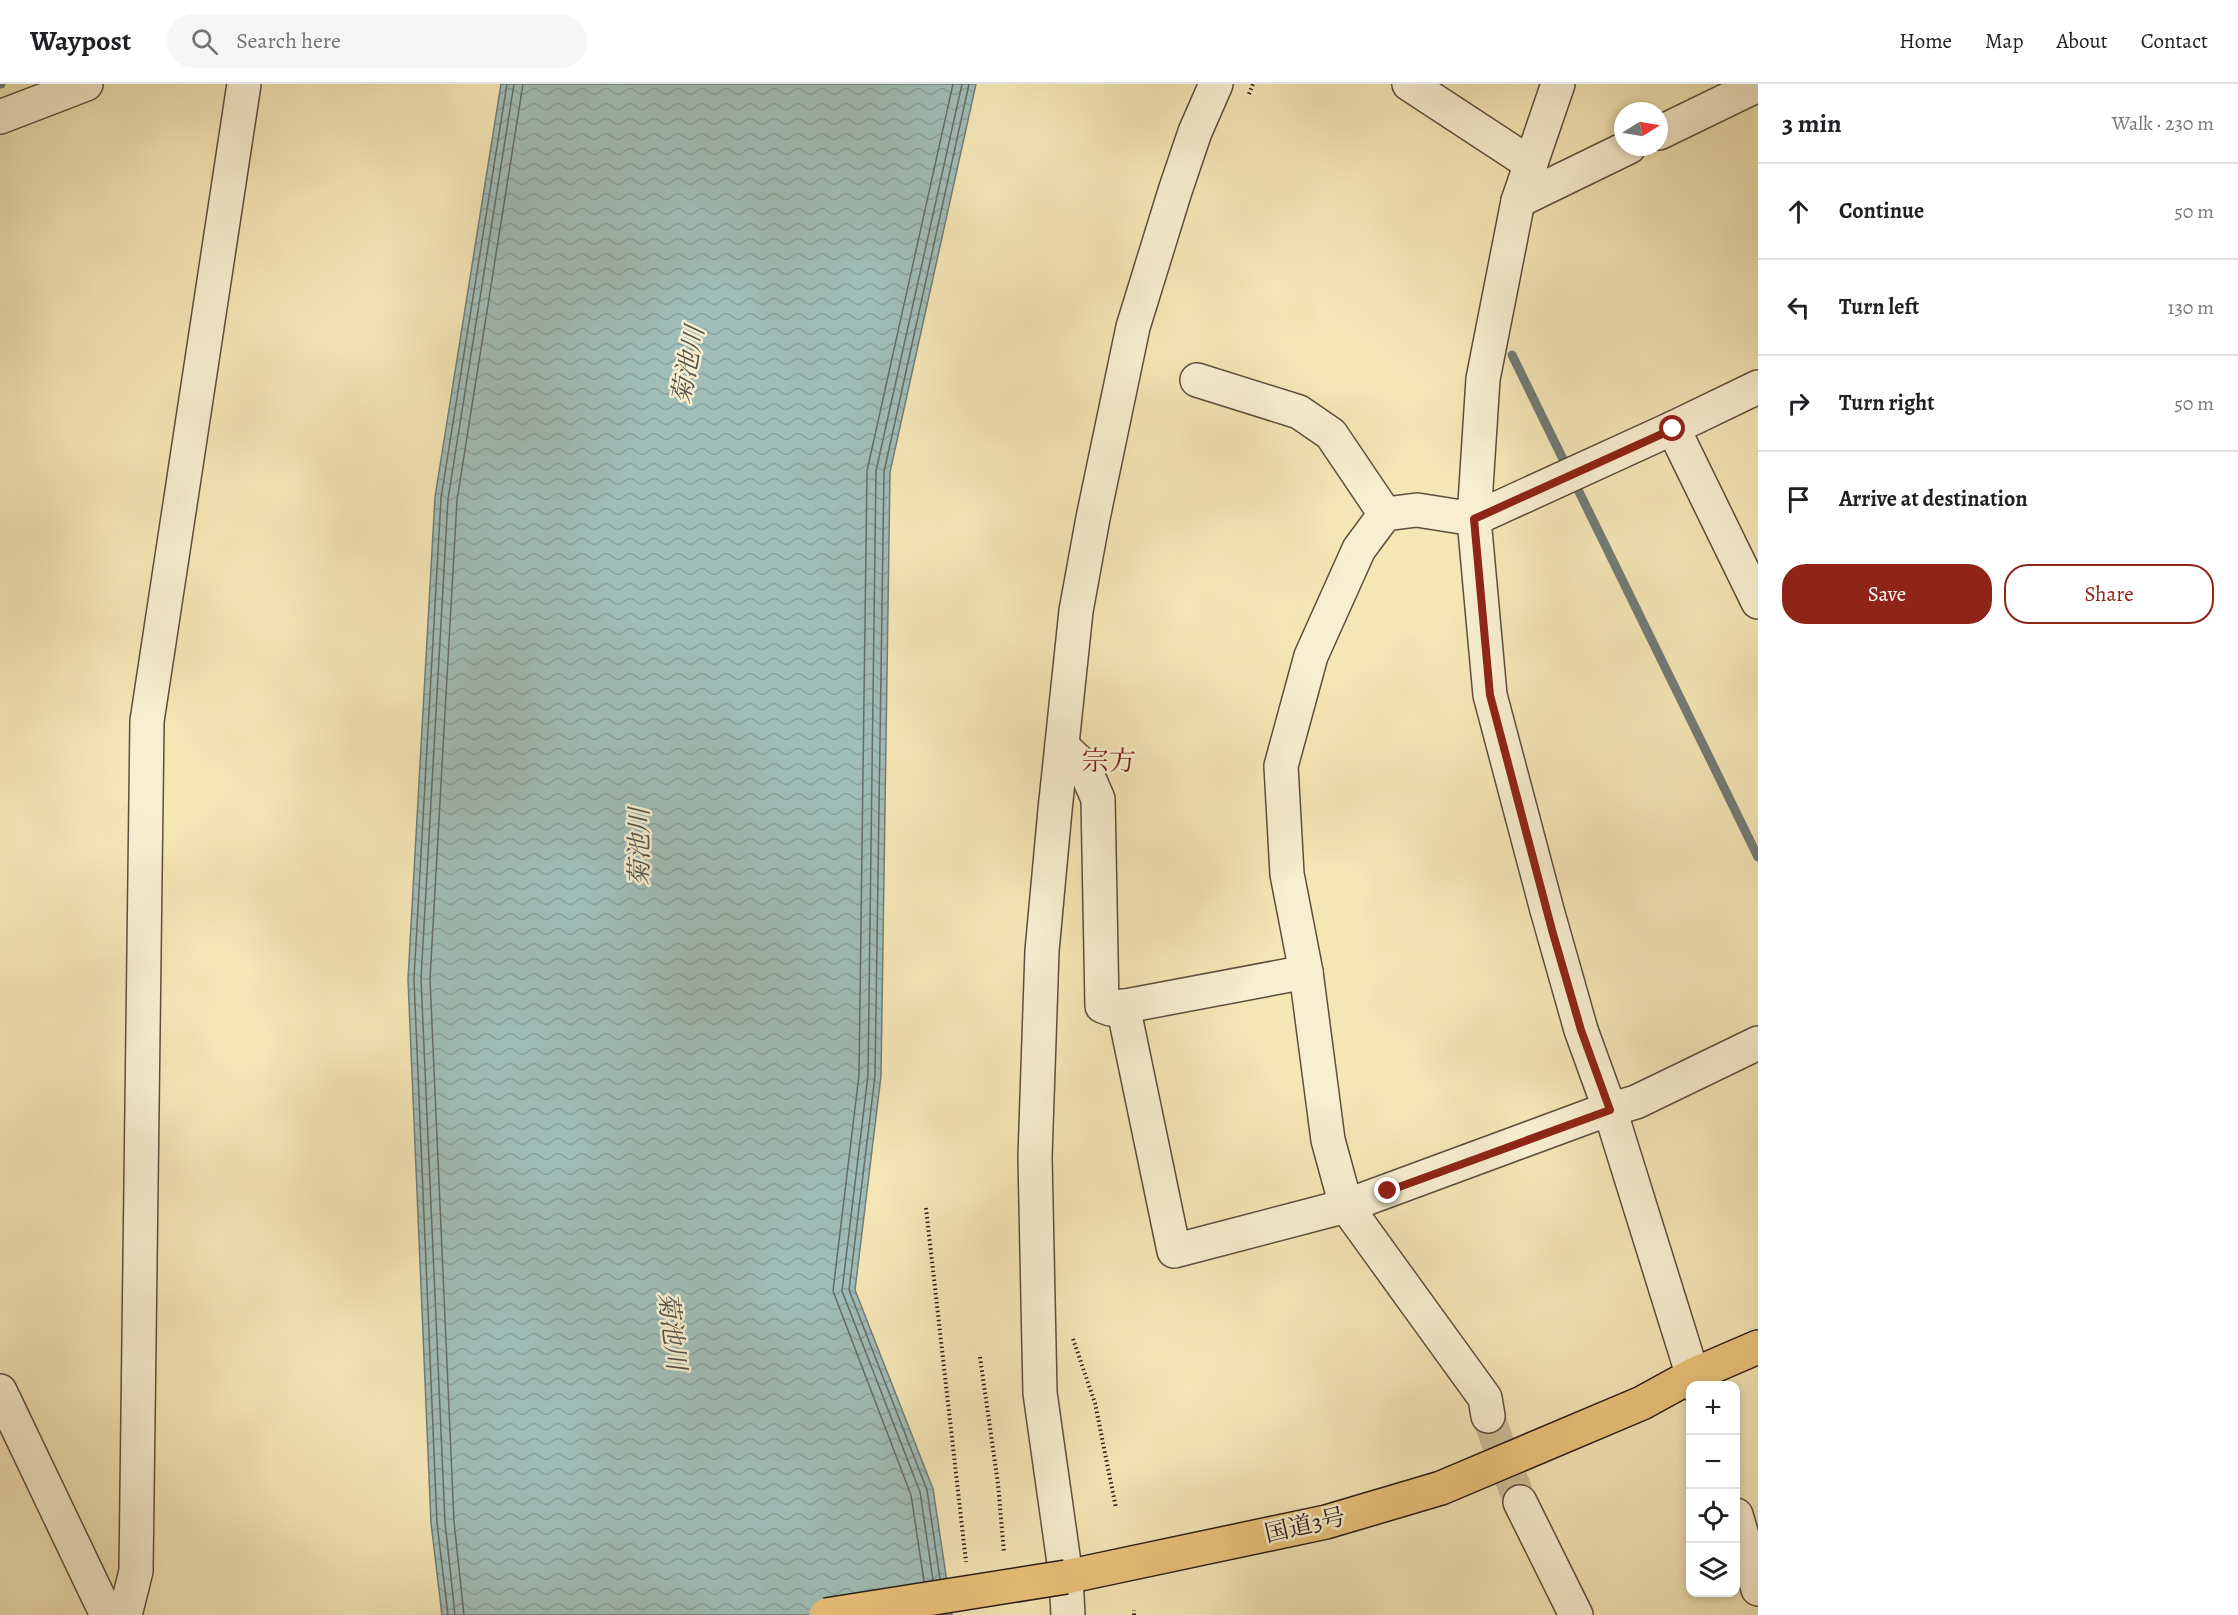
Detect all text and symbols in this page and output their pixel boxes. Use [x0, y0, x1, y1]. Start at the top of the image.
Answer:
search box [167, 14, 587, 68]
text: Waypost [30, 22, 131, 60]
icon: search [188, 25, 221, 58]
text: Search here [236, 26, 341, 56]
text: Home [1899, 27, 1952, 55]
text: Map [1985, 27, 2023, 55]
text: About [2056, 27, 2108, 55]
text: Contact [2141, 27, 2208, 55]
north arrow [1614, 102, 1668, 156]
text: 3 min [1782, 106, 1842, 141]
text: Walk · 230 m [2112, 110, 2214, 137]
icon: ahead [1782, 195, 1815, 228]
text: Continue [1839, 196, 1924, 226]
text: 50 m [2174, 198, 2214, 225]
icon: left [1782, 291, 1815, 324]
text: Turn left [1839, 292, 1919, 322]
text: 130 m [2168, 294, 2214, 321]
water label: 菊池川 [663, 320, 713, 407]
icon: right [1782, 387, 1815, 420]
text: Turn right [1839, 388, 1935, 418]
text: 50 m [2174, 390, 2214, 417]
route start [1659, 415, 1685, 441]
icon: arrive [1782, 483, 1815, 516]
text: Arrive at destination [1839, 484, 2028, 514]
button: Save [1782, 564, 1992, 624]
button: Share [2004, 564, 2214, 624]
district label: 宗方 [1082, 743, 1136, 779]
water label: 菊池川 [622, 805, 657, 886]
route end [1374, 1177, 1400, 1203]
water label: 菊池川 [650, 1290, 694, 1375]
map controls [1686, 1381, 1740, 1597]
button: + [1686, 1381, 1740, 1435]
button: − [1686, 1435, 1740, 1489]
button: locate [1686, 1489, 1740, 1543]
street label: 国道3号 [1261, 1500, 1349, 1550]
button: layers [1686, 1543, 1740, 1597]

